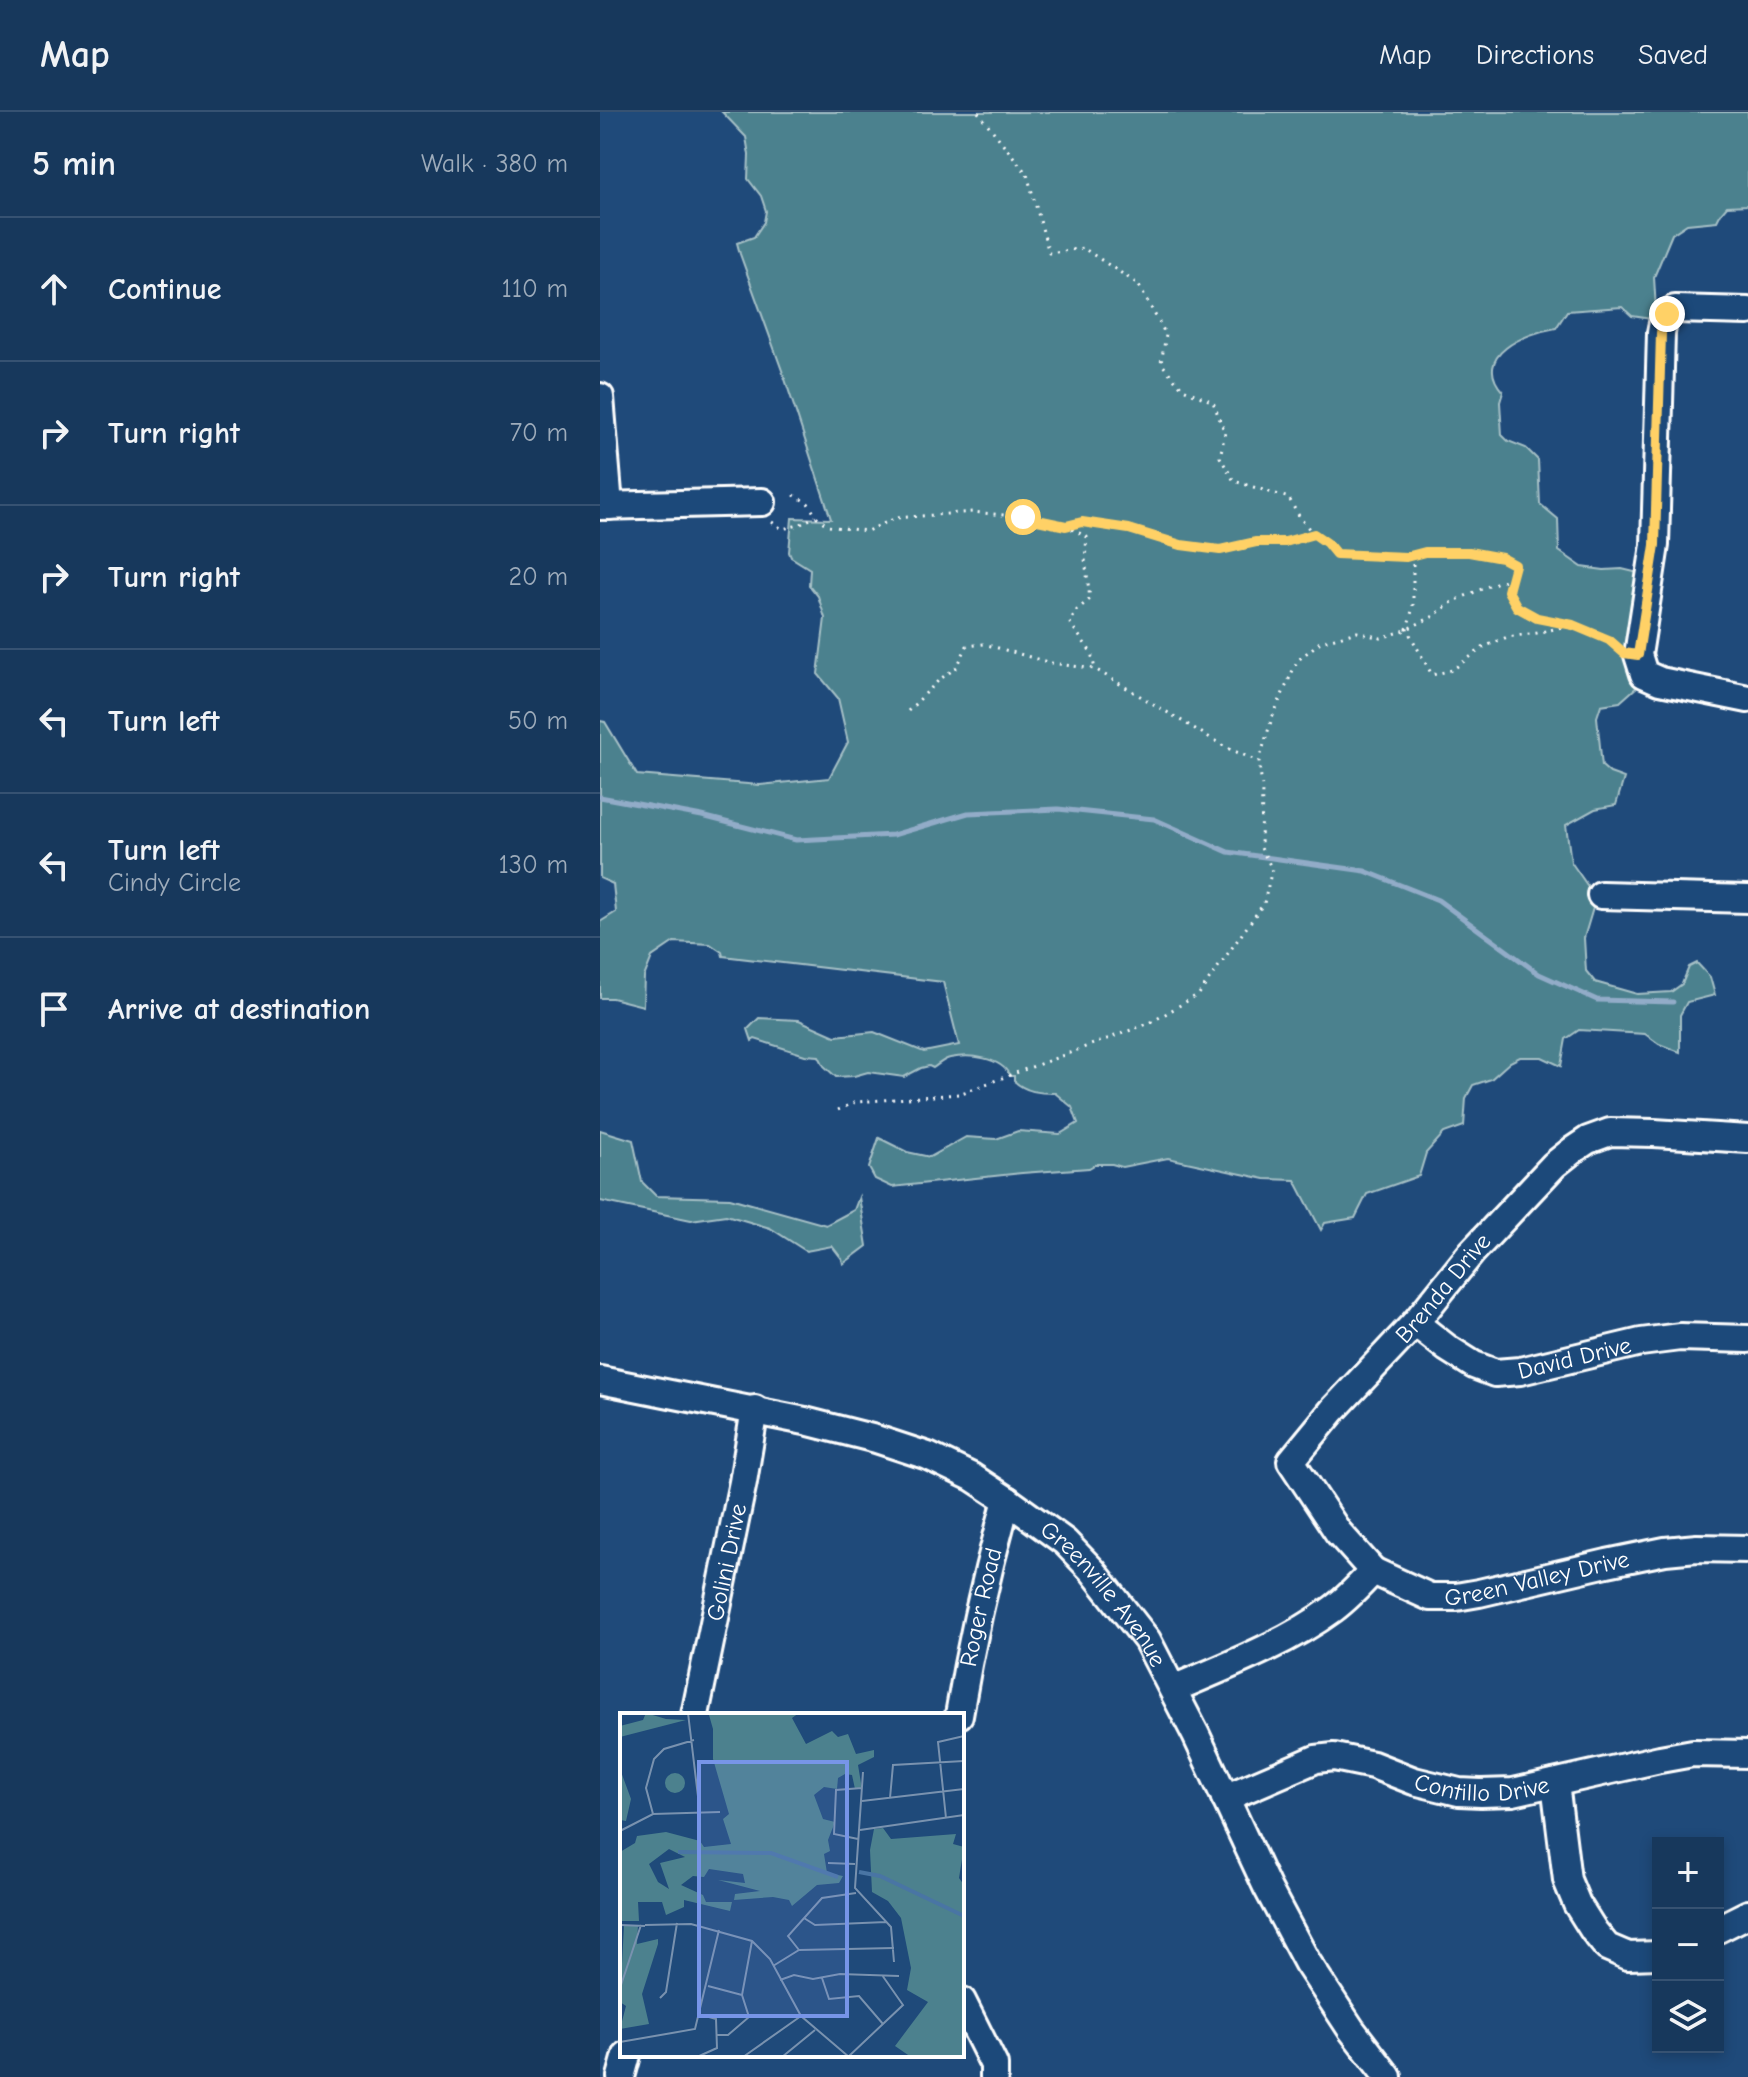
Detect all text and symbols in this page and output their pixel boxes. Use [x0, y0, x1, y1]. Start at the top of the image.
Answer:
text: Map [40, 33, 110, 77]
text: Map [1379, 39, 1432, 71]
text: Directions [1476, 39, 1594, 71]
text: Saved [1638, 39, 1708, 71]
text: 5 min [32, 144, 116, 184]
text: Walk · 380 m [421, 149, 568, 179]
icon: ahead [32, 267, 76, 311]
text: Continue [108, 272, 222, 307]
text: 110 m [501, 274, 568, 304]
route end [1649, 296, 1685, 332]
icon: right [32, 411, 76, 455]
text: Turn right [108, 416, 240, 451]
text: 70 m [510, 418, 568, 448]
route start [1005, 499, 1041, 535]
icon: right [32, 555, 76, 599]
text: Turn right [108, 560, 240, 595]
text: 20 m [508, 562, 568, 592]
icon: left [32, 699, 76, 743]
text: Turn left [108, 704, 220, 739]
text: 50 m [508, 706, 568, 736]
text: Turn left [108, 833, 220, 868]
icon: left [32, 843, 76, 887]
text: 130 m [499, 850, 568, 880]
text: Cindy Circle [108, 868, 241, 898]
icon: arrive [32, 987, 76, 1031]
text: Arrive at destination [108, 992, 370, 1027]
street label: Brenda Drive [1390, 1227, 1496, 1349]
street label: David Drive [1515, 1331, 1634, 1385]
street label: Golini Drive [701, 1501, 752, 1623]
street label: Greenville Avenue [1035, 1515, 1172, 1672]
street label: Roger Road [954, 1545, 1008, 1669]
street label: Green Valley Drive [1445, 1545, 1632, 1611]
inset map [620, 1713, 964, 2057]
street label: Contillo Drive [1412, 1768, 1552, 1807]
map controls [1652, 1837, 1724, 2053]
button: + [1652, 1837, 1724, 1909]
button: − [1652, 1909, 1724, 1981]
button: layers [1652, 1981, 1724, 2053]

